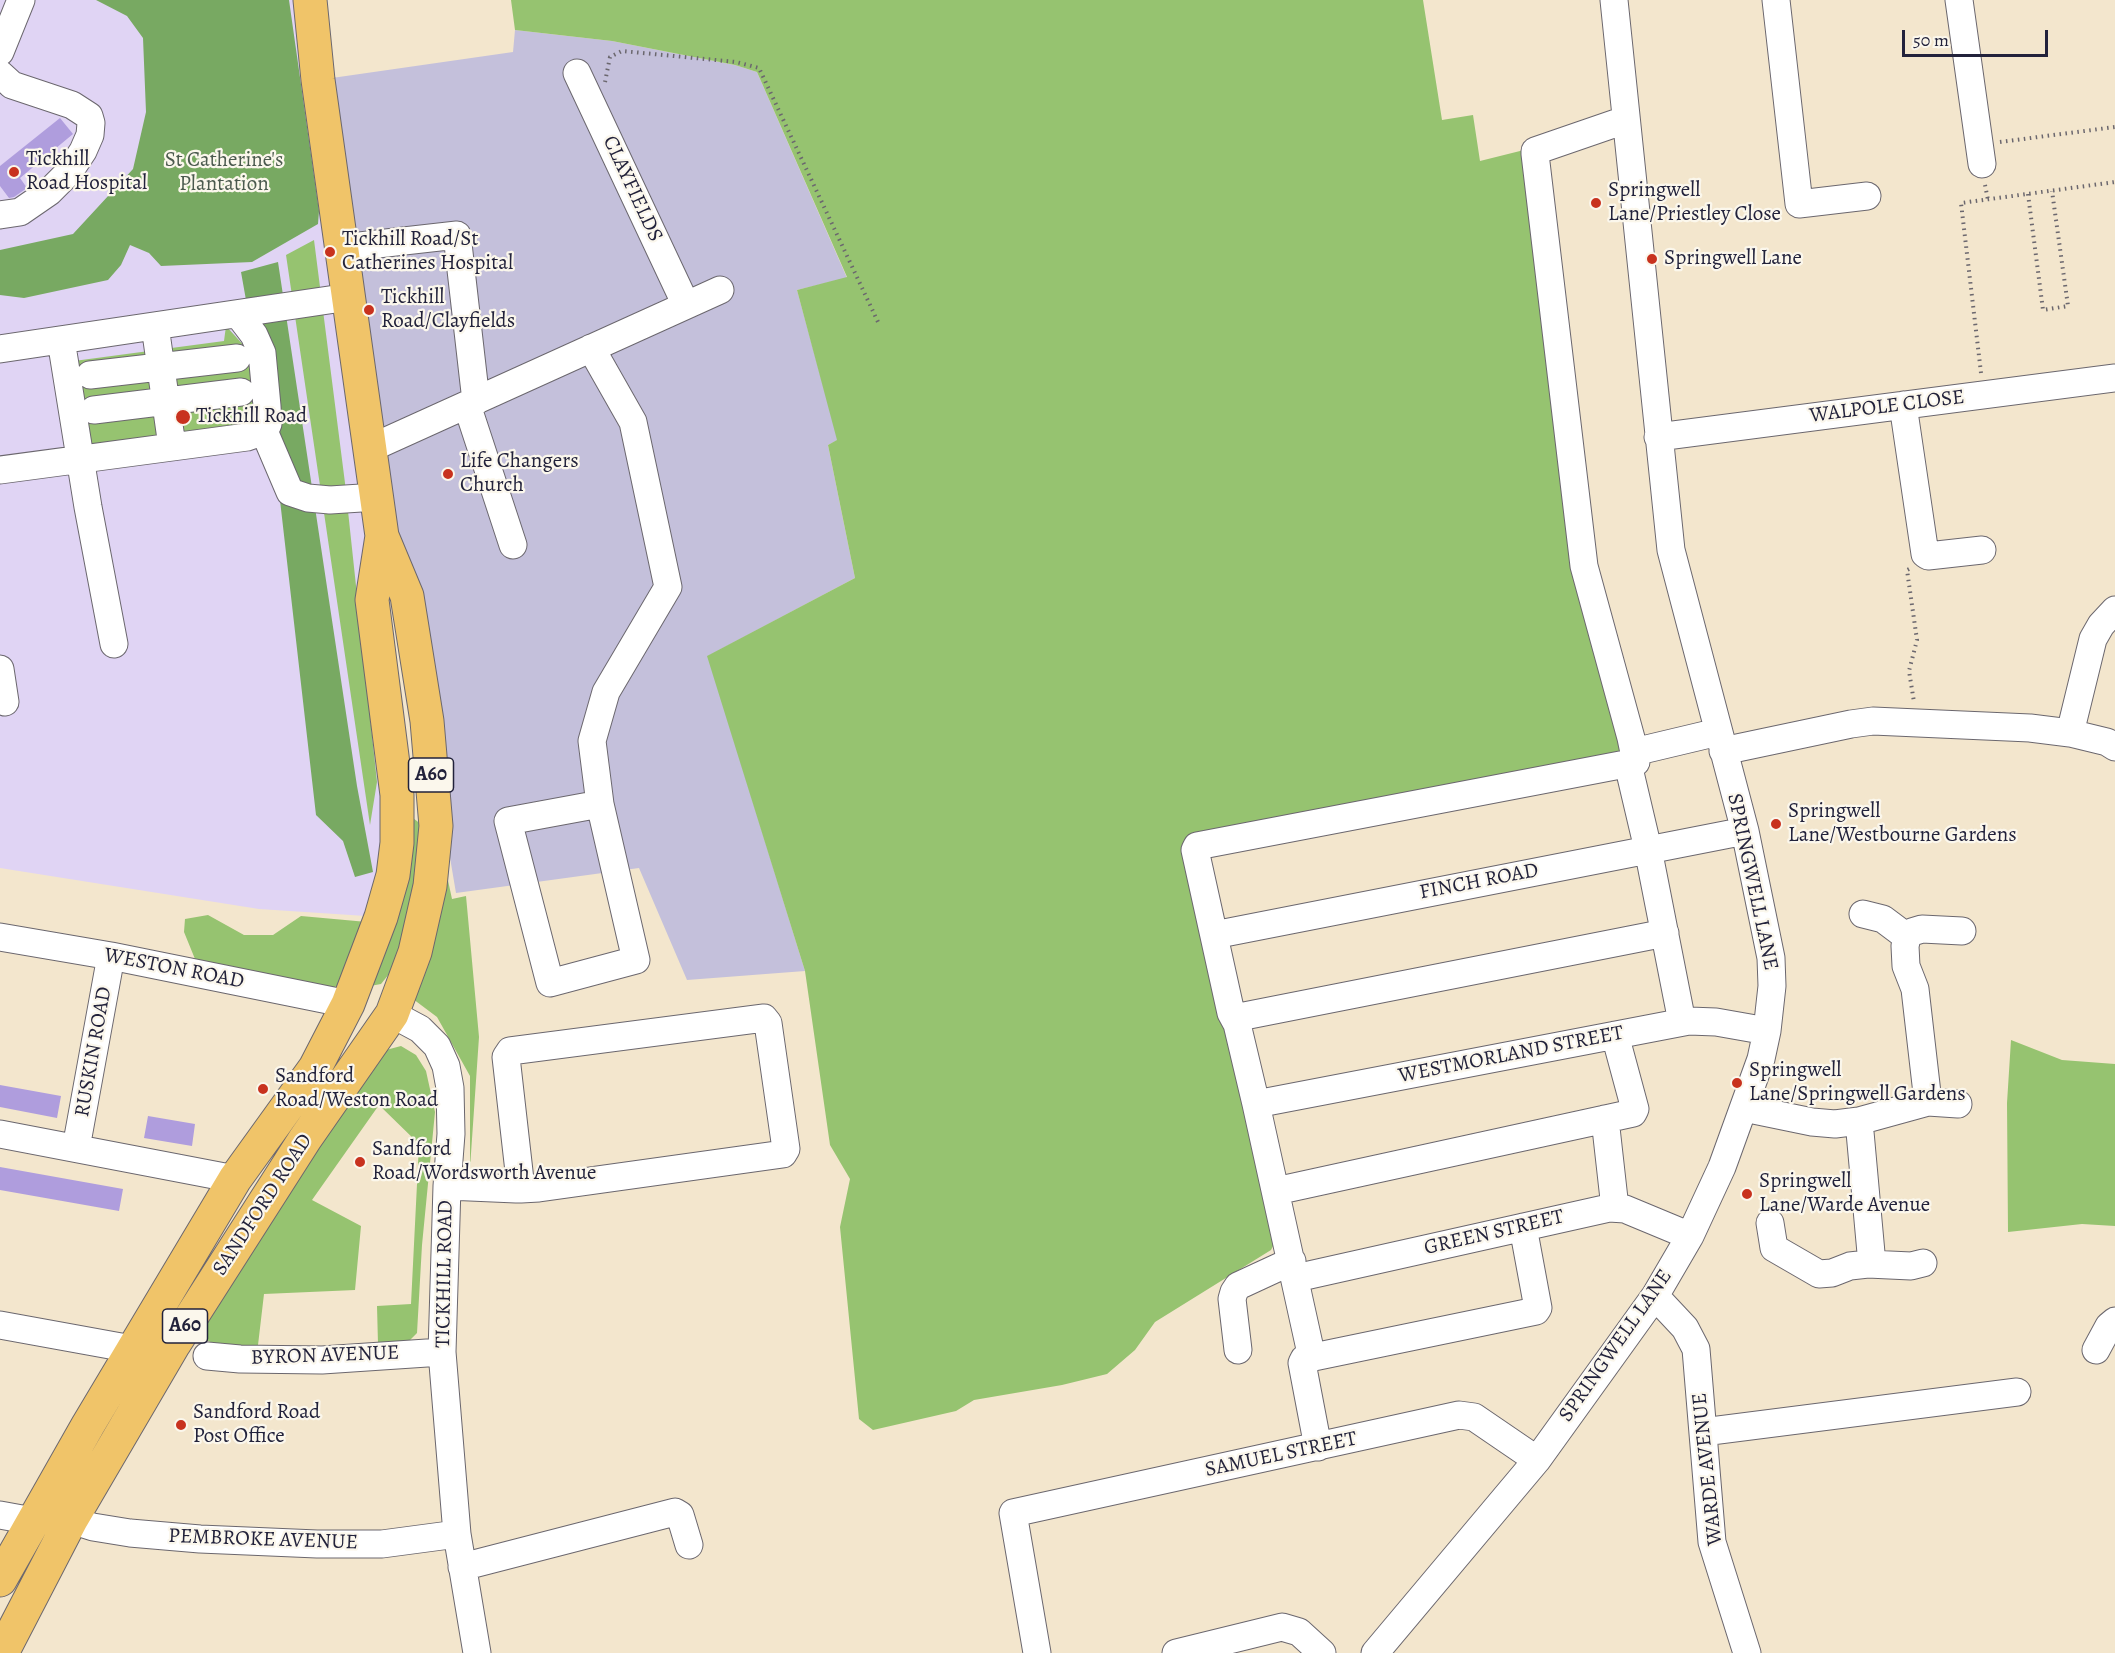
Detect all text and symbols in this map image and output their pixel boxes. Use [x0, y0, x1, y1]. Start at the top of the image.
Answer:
scale bar [1905, 18, 2050, 56]
text: 50 m [1913, 28, 1949, 52]
street label: CLAYFIELDS [597, 132, 667, 246]
place label: Tickhill Road Hospital [26, 147, 147, 197]
park label: St Catherine's Plantation [165, 148, 283, 198]
marker: Tickhill Road Hospital [7, 165, 21, 179]
place label: Springwell Lane/Priestley Close [1608, 178, 1781, 228]
marker: Springwell Lane/Priestley Close [1589, 196, 1603, 210]
place label: Tickhill Road/St Catherines Hospital [342, 227, 513, 277]
marker: Tickhill Road/St Catherines Hospital [323, 245, 337, 259]
place label: Springwell Lane [1664, 246, 1802, 272]
marker: Springwell Lane [1645, 252, 1659, 266]
place label: Tickhill Road/Clayfields [381, 285, 515, 335]
marker: Tickhill Road/Clayfields [362, 303, 376, 317]
street label: WALPOLE CLOSE [1808, 385, 1966, 429]
place label: Tickhill Road [196, 404, 307, 430]
marker: Tickhill Road [174, 408, 192, 426]
place label: Life Changers Church [460, 449, 579, 499]
marker: Life Changers Church [441, 467, 455, 481]
road number: A60 [408, 758, 454, 792]
street label: SPRINGWELL LANE [1721, 791, 1783, 973]
place label: Springwell Lane/Westbourne Gardens [1788, 799, 2017, 849]
marker: Springwell Lane/Westbourne Gardens [1769, 817, 1783, 831]
street label: FINCH ROAD [1417, 858, 1541, 906]
street label: WESTON ROAD [102, 943, 246, 995]
street label: RUSKIN ROAD [70, 985, 118, 1119]
street label: WESTMORLAND STREET [1396, 1021, 1626, 1089]
place label: Springwell Lane/Springwell Gardens [1749, 1058, 1966, 1108]
place label: Sandford Road/Weston Road [275, 1064, 438, 1114]
marker: Springwell Lane/Springwell Gardens [1730, 1076, 1744, 1090]
marker: Sandford Road/Weston Road [256, 1082, 270, 1096]
street label: SANDFORD ROAD [208, 1129, 318, 1281]
place label: Sandford Road/Wordsworth Avenue [372, 1137, 596, 1187]
marker: Sandford Road/Wordsworth Avenue [353, 1155, 367, 1169]
place label: Springwell Lane/Warde Avenue [1759, 1169, 1930, 1219]
marker: Springwell Lane/Warde Avenue [1740, 1187, 1754, 1201]
street label: TICKHILL ROAD [431, 1200, 459, 1348]
street label: GREEN STREET [1422, 1205, 1566, 1261]
street label: SPRINGWELL LANE [1554, 1265, 1678, 1427]
road number: A60 [162, 1309, 207, 1343]
street label: BYRON AVENUE [250, 1341, 400, 1371]
street label: WARDE AVENUE [1687, 1391, 1729, 1547]
place label: Sandford Road Post Office [193, 1400, 320, 1450]
marker: Sandford Road Post Office [174, 1418, 188, 1432]
street label: SAMUEL STREET [1203, 1427, 1359, 1483]
street label: PEMBROKE AVENUE [168, 1524, 358, 1556]

